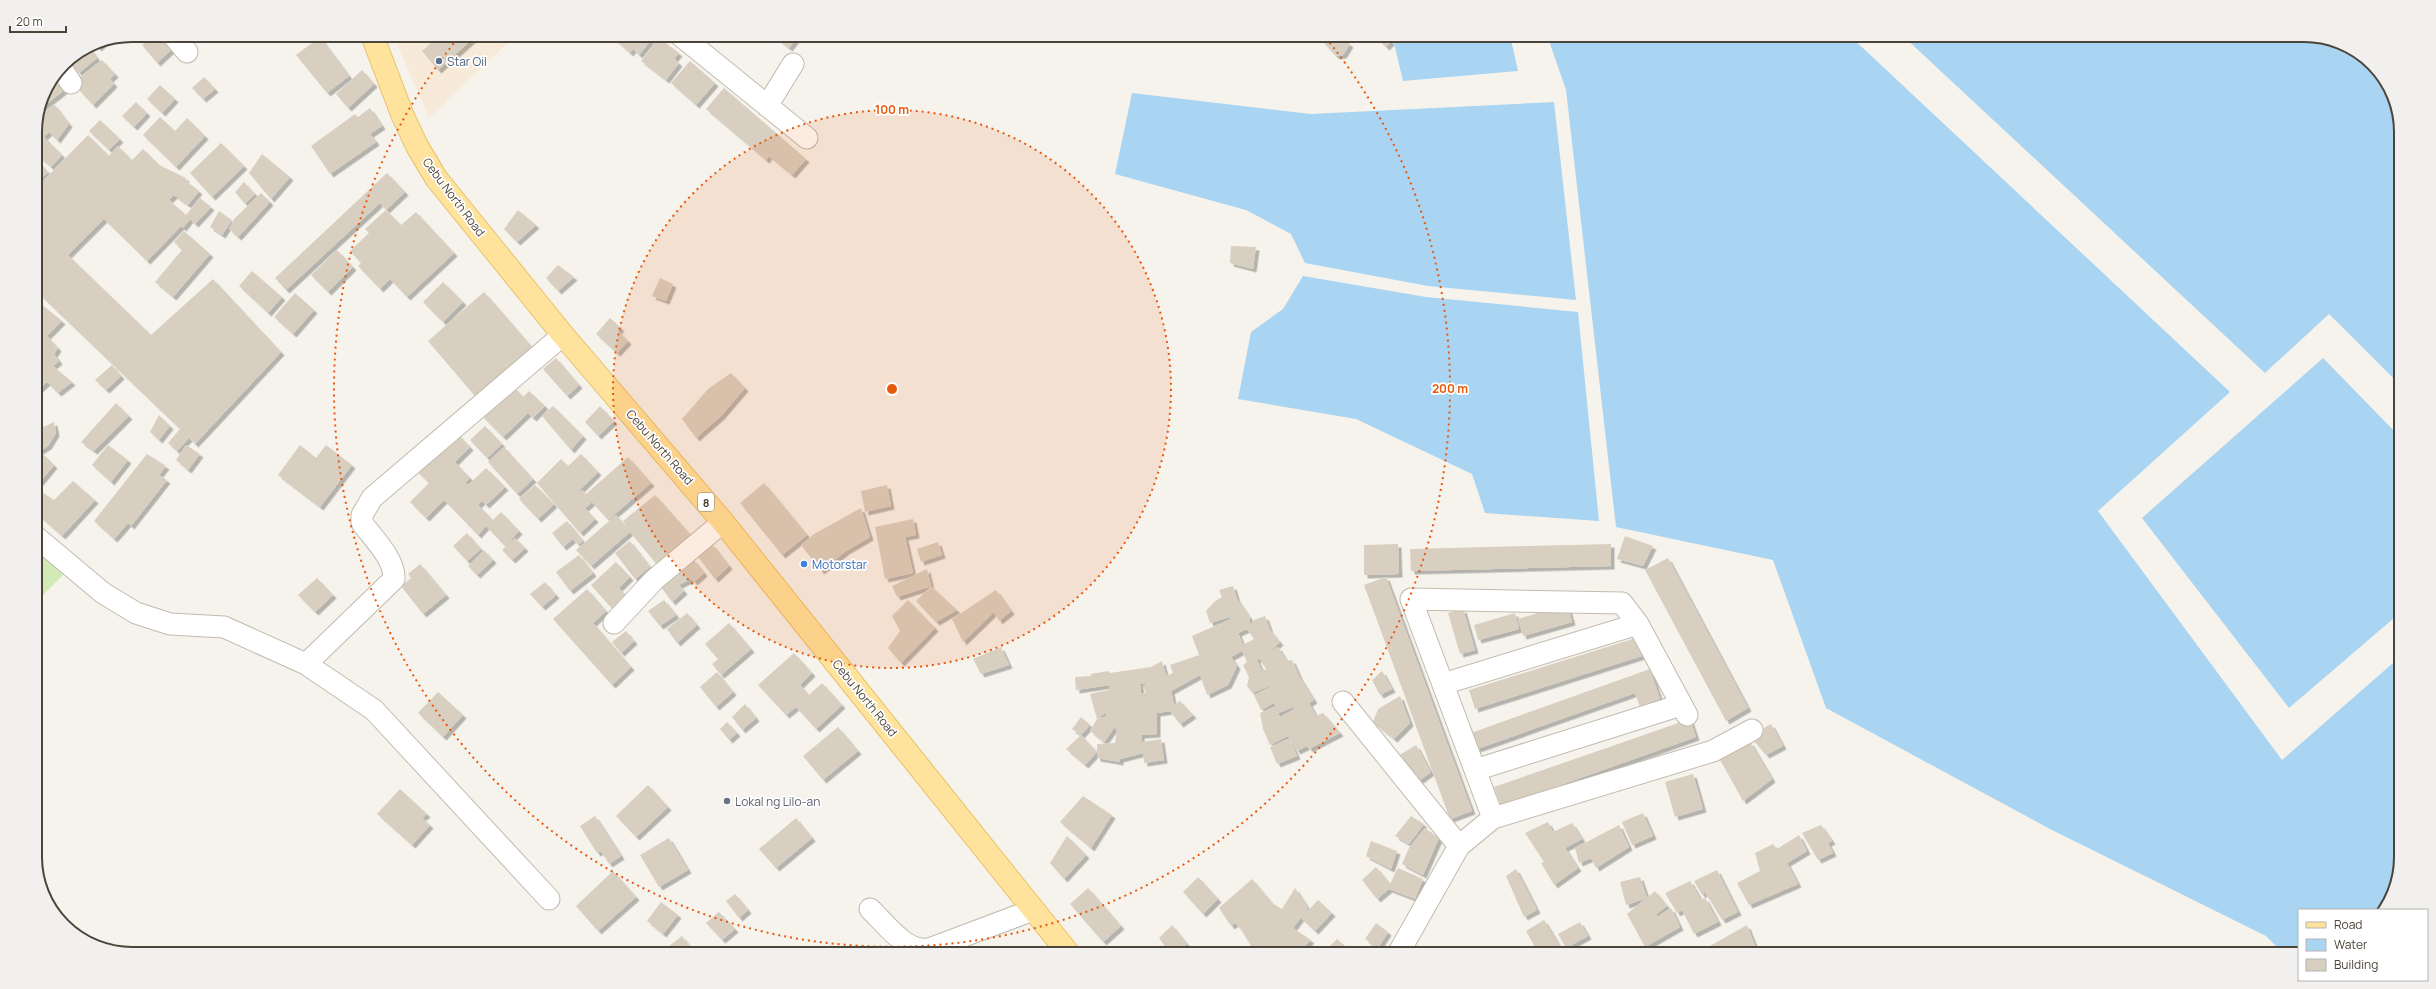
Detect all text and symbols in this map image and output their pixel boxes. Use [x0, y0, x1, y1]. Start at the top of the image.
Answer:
scale bar [10, 8, 66, 34]
text: 20 m [16, 13, 43, 30]
place label: Star Oil [447, 53, 487, 70]
marker: Star Oil [434, 56, 444, 66]
text: 100 m [875, 101, 909, 118]
street label: Cebu North Road [419, 154, 489, 240]
text: 200 m [1432, 380, 1468, 397]
centre of rings [885, 382, 899, 396]
street label: Cebu North Road [623, 406, 697, 488]
road number: 8 [698, 493, 714, 511]
place label: Motorstar [812, 556, 868, 573]
marker: Motorstar [799, 559, 809, 569]
street label: Cebu North Road [829, 656, 901, 740]
place label: Lokal ng Lilo-an [735, 793, 820, 810]
marker: Lokal ng Lilo-an [722, 796, 732, 806]
legend [2298, 909, 2428, 981]
text: Road [2334, 916, 2362, 933]
text: Water [2334, 936, 2368, 953]
text: Building [2334, 956, 2378, 973]

